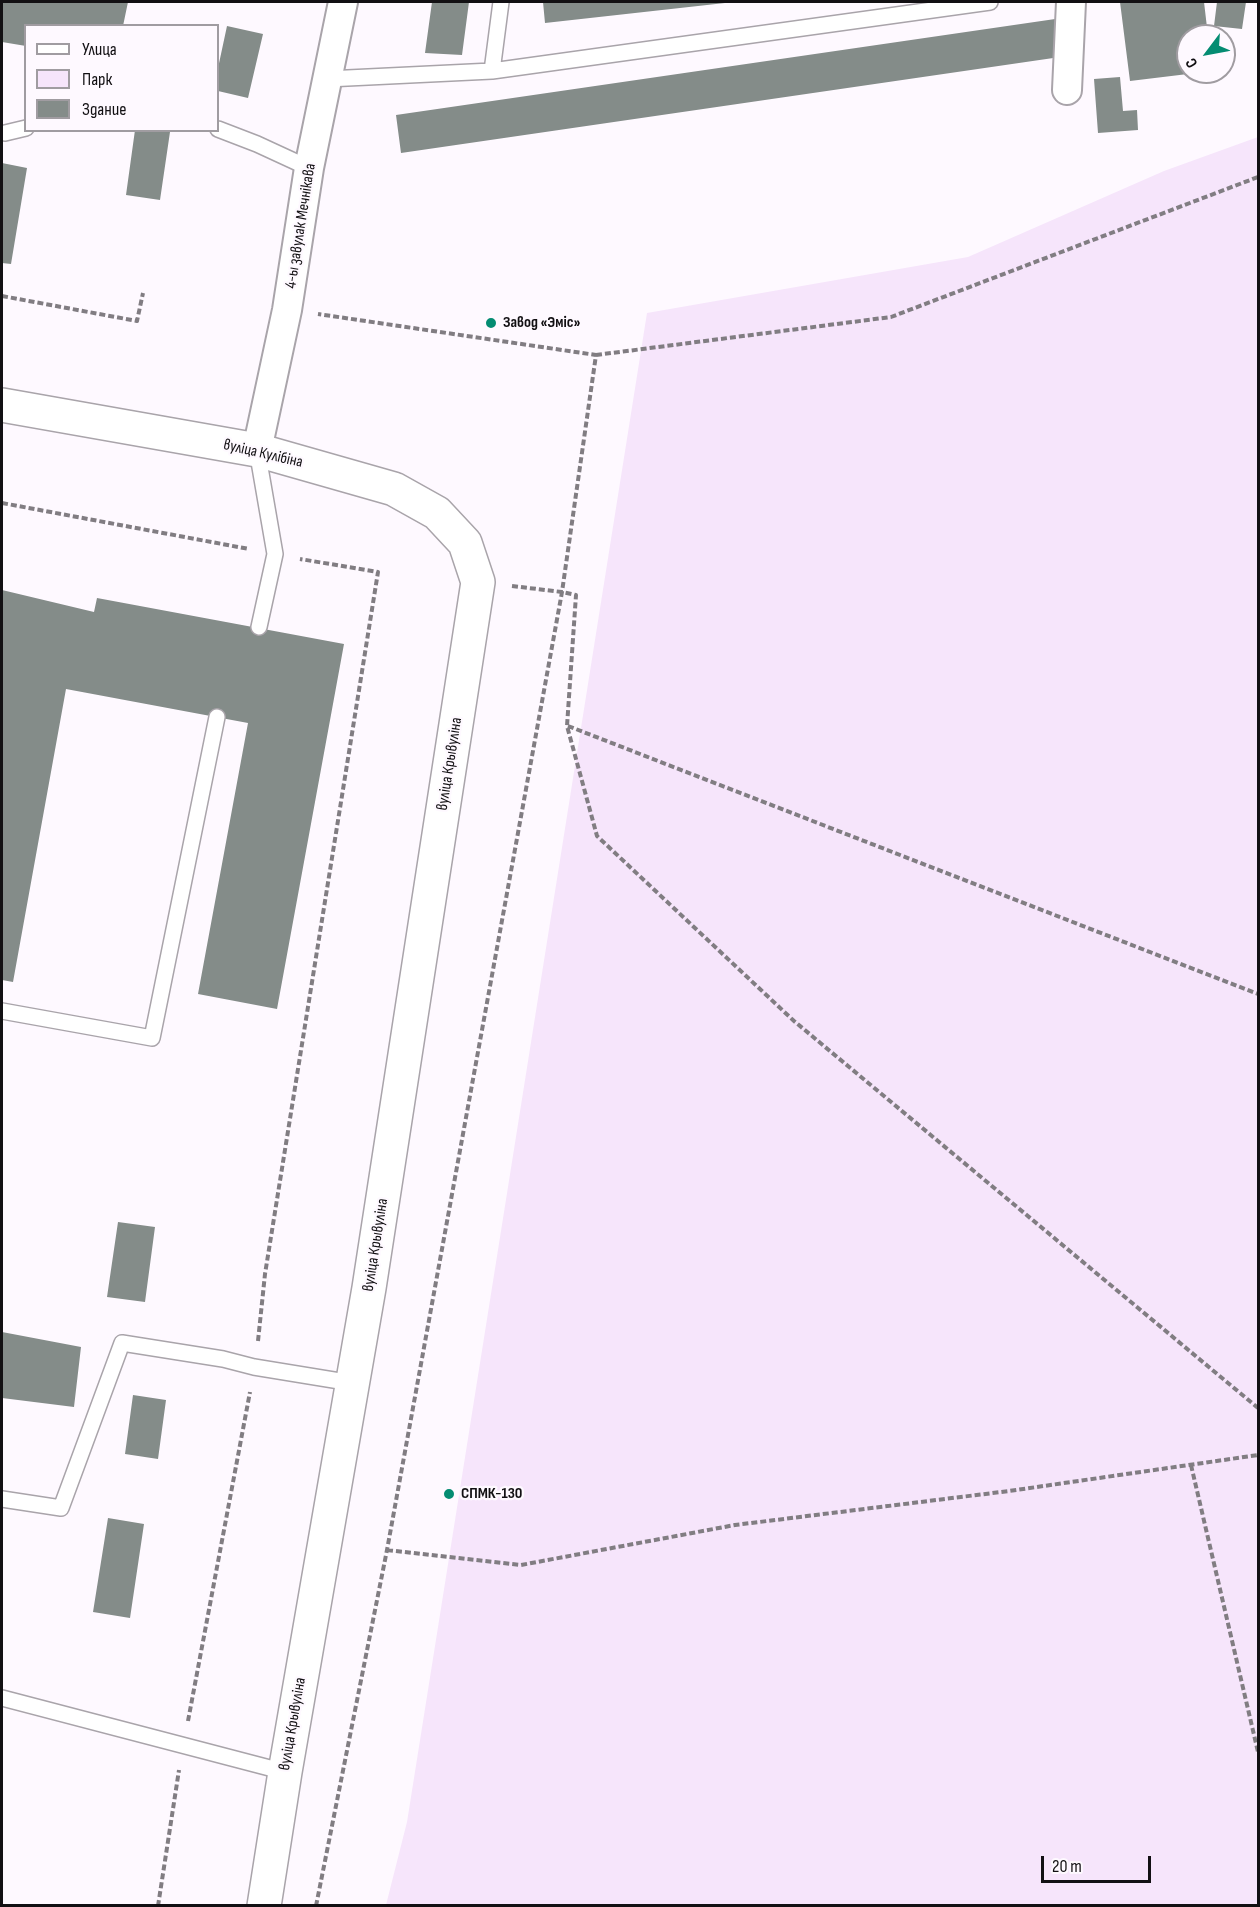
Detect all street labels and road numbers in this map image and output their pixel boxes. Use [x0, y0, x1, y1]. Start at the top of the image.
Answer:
street label: 4-ы завулак Мечнікава [282, 162, 320, 290]
street label: вуліца Кулібіна [221, 436, 305, 472]
street label: вуліца Крывуліна [433, 716, 467, 812]
street label: вуліца Крывуліна [359, 1197, 393, 1293]
street label: вуліца Крывуліна [275, 1676, 311, 1772]

